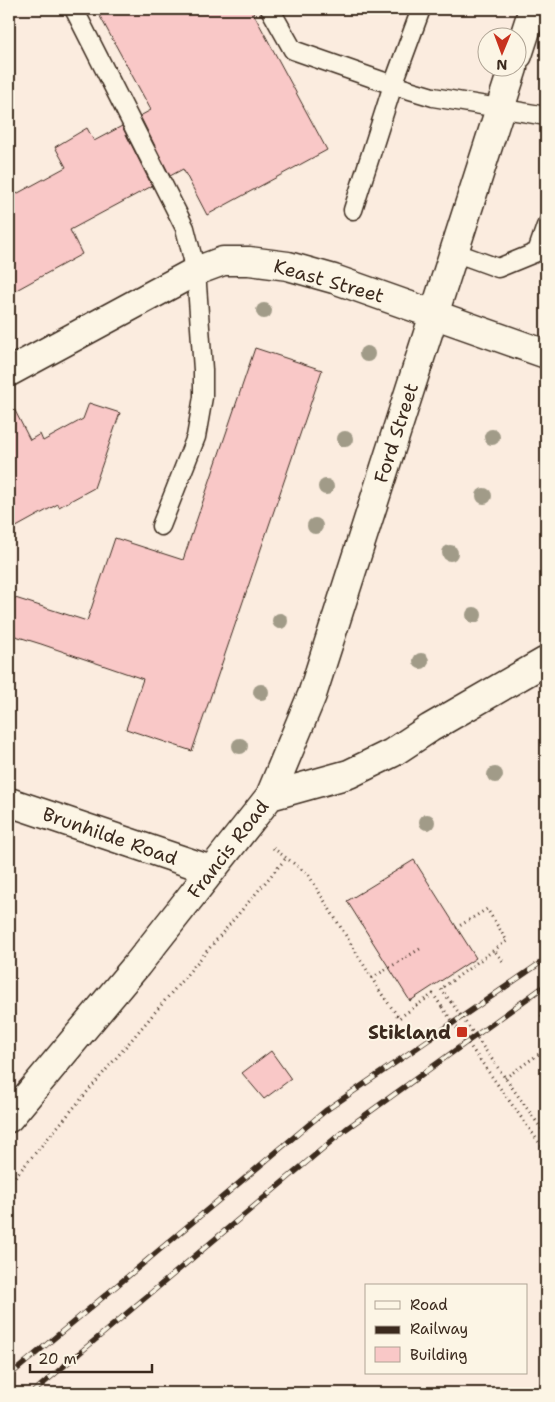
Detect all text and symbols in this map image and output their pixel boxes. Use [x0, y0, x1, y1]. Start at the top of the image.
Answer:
north arrow [478, 28, 528, 78]
text: N [496, 56, 507, 74]
street label: Keast Street [271, 253, 387, 309]
street label: Ford Street [368, 380, 424, 486]
street label: Francis Road [182, 795, 274, 903]
street label: Brunhilde Road [39, 801, 181, 871]
place label: Stikland [368, 1020, 451, 1045]
marker: Stikland [455, 1025, 469, 1039]
legend [365, 1284, 528, 1374]
text: Road [410, 1295, 448, 1315]
text: Railway [410, 1319, 468, 1339]
scale bar [30, 1342, 152, 1374]
text: Building [410, 1345, 467, 1365]
text: 20 m [38, 1349, 77, 1369]

